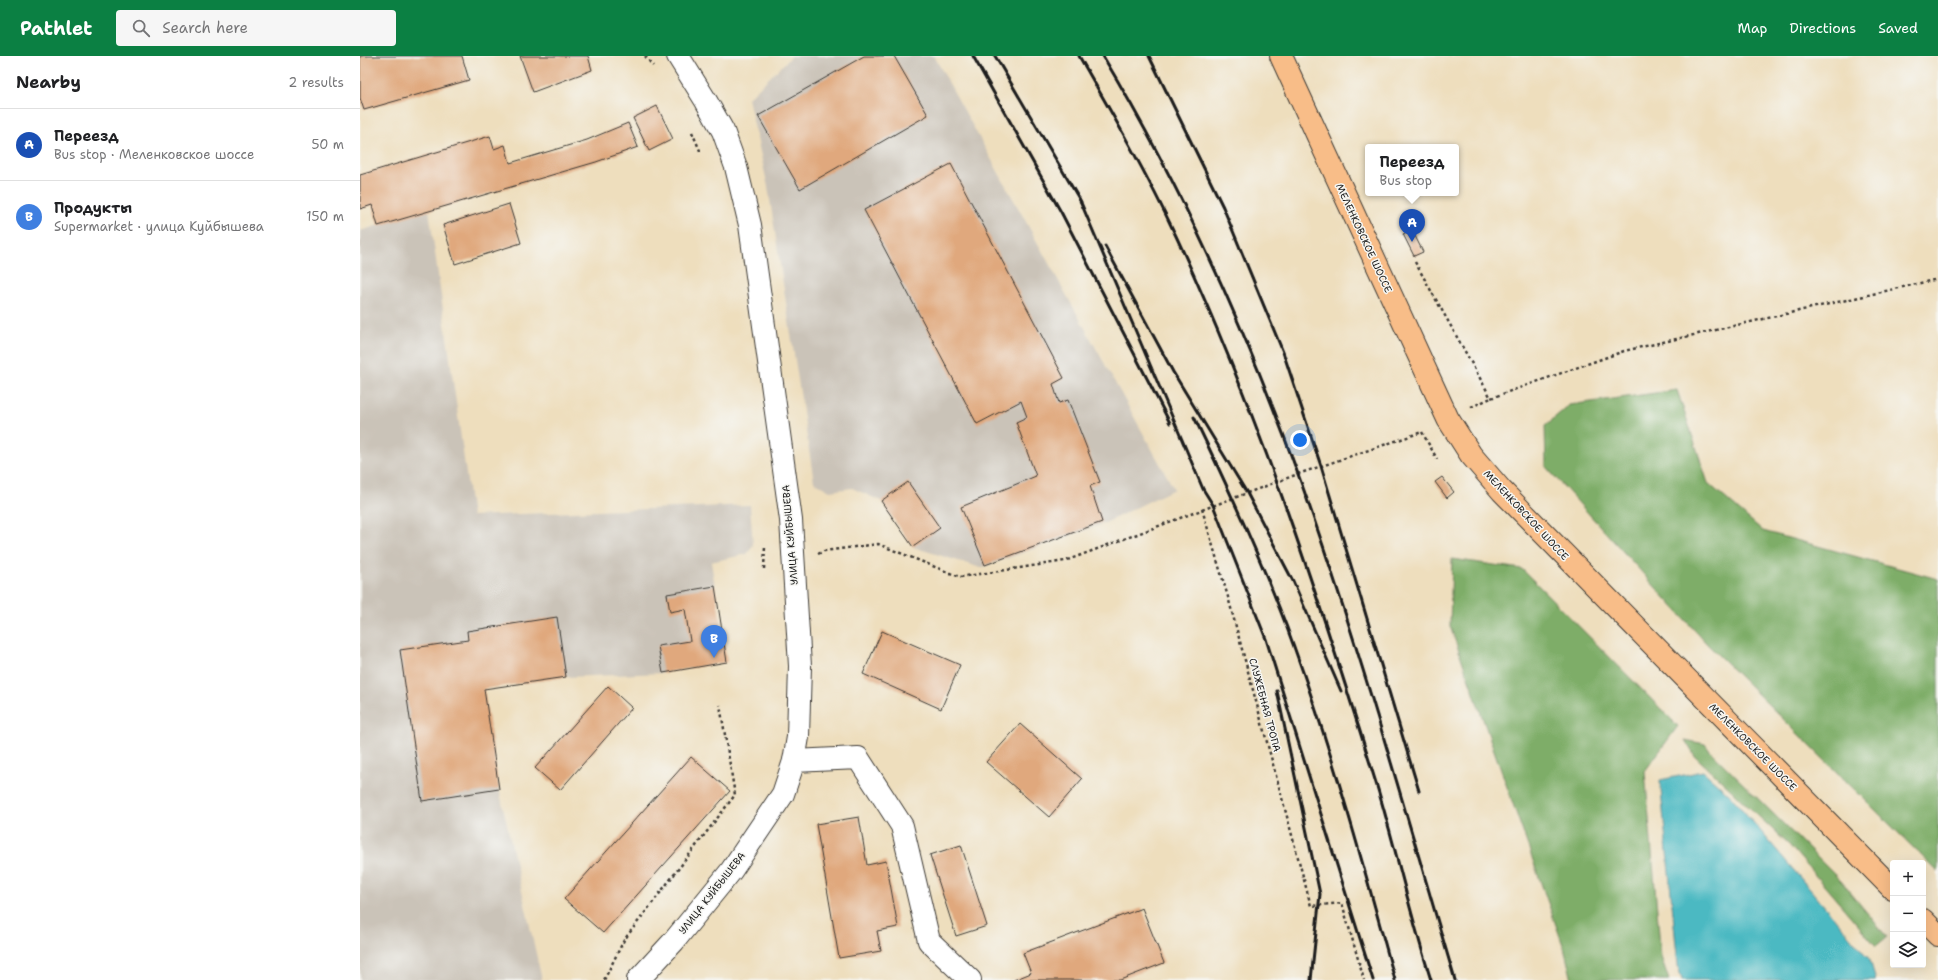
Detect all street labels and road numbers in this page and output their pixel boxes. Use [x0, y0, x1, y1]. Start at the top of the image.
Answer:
street label: МЕЛЕНКОВСКОЕ ШОССЕ [1333, 181, 1395, 295]
street label: МЕЛЕНКОВСКОЕ ШОССЕ [1481, 467, 1571, 563]
street label: УЛИЦА КУЙБЫШЕВА [779, 484, 801, 586]
street label: СЛУЖЕБНАЯ ТРОПА [1246, 657, 1284, 753]
street label: МЕЛЕНКОВСКОЕ ШОССЕ [1706, 700, 1800, 794]
street label: УЛИЦА КУЙБЫШЕВА [676, 849, 748, 937]

